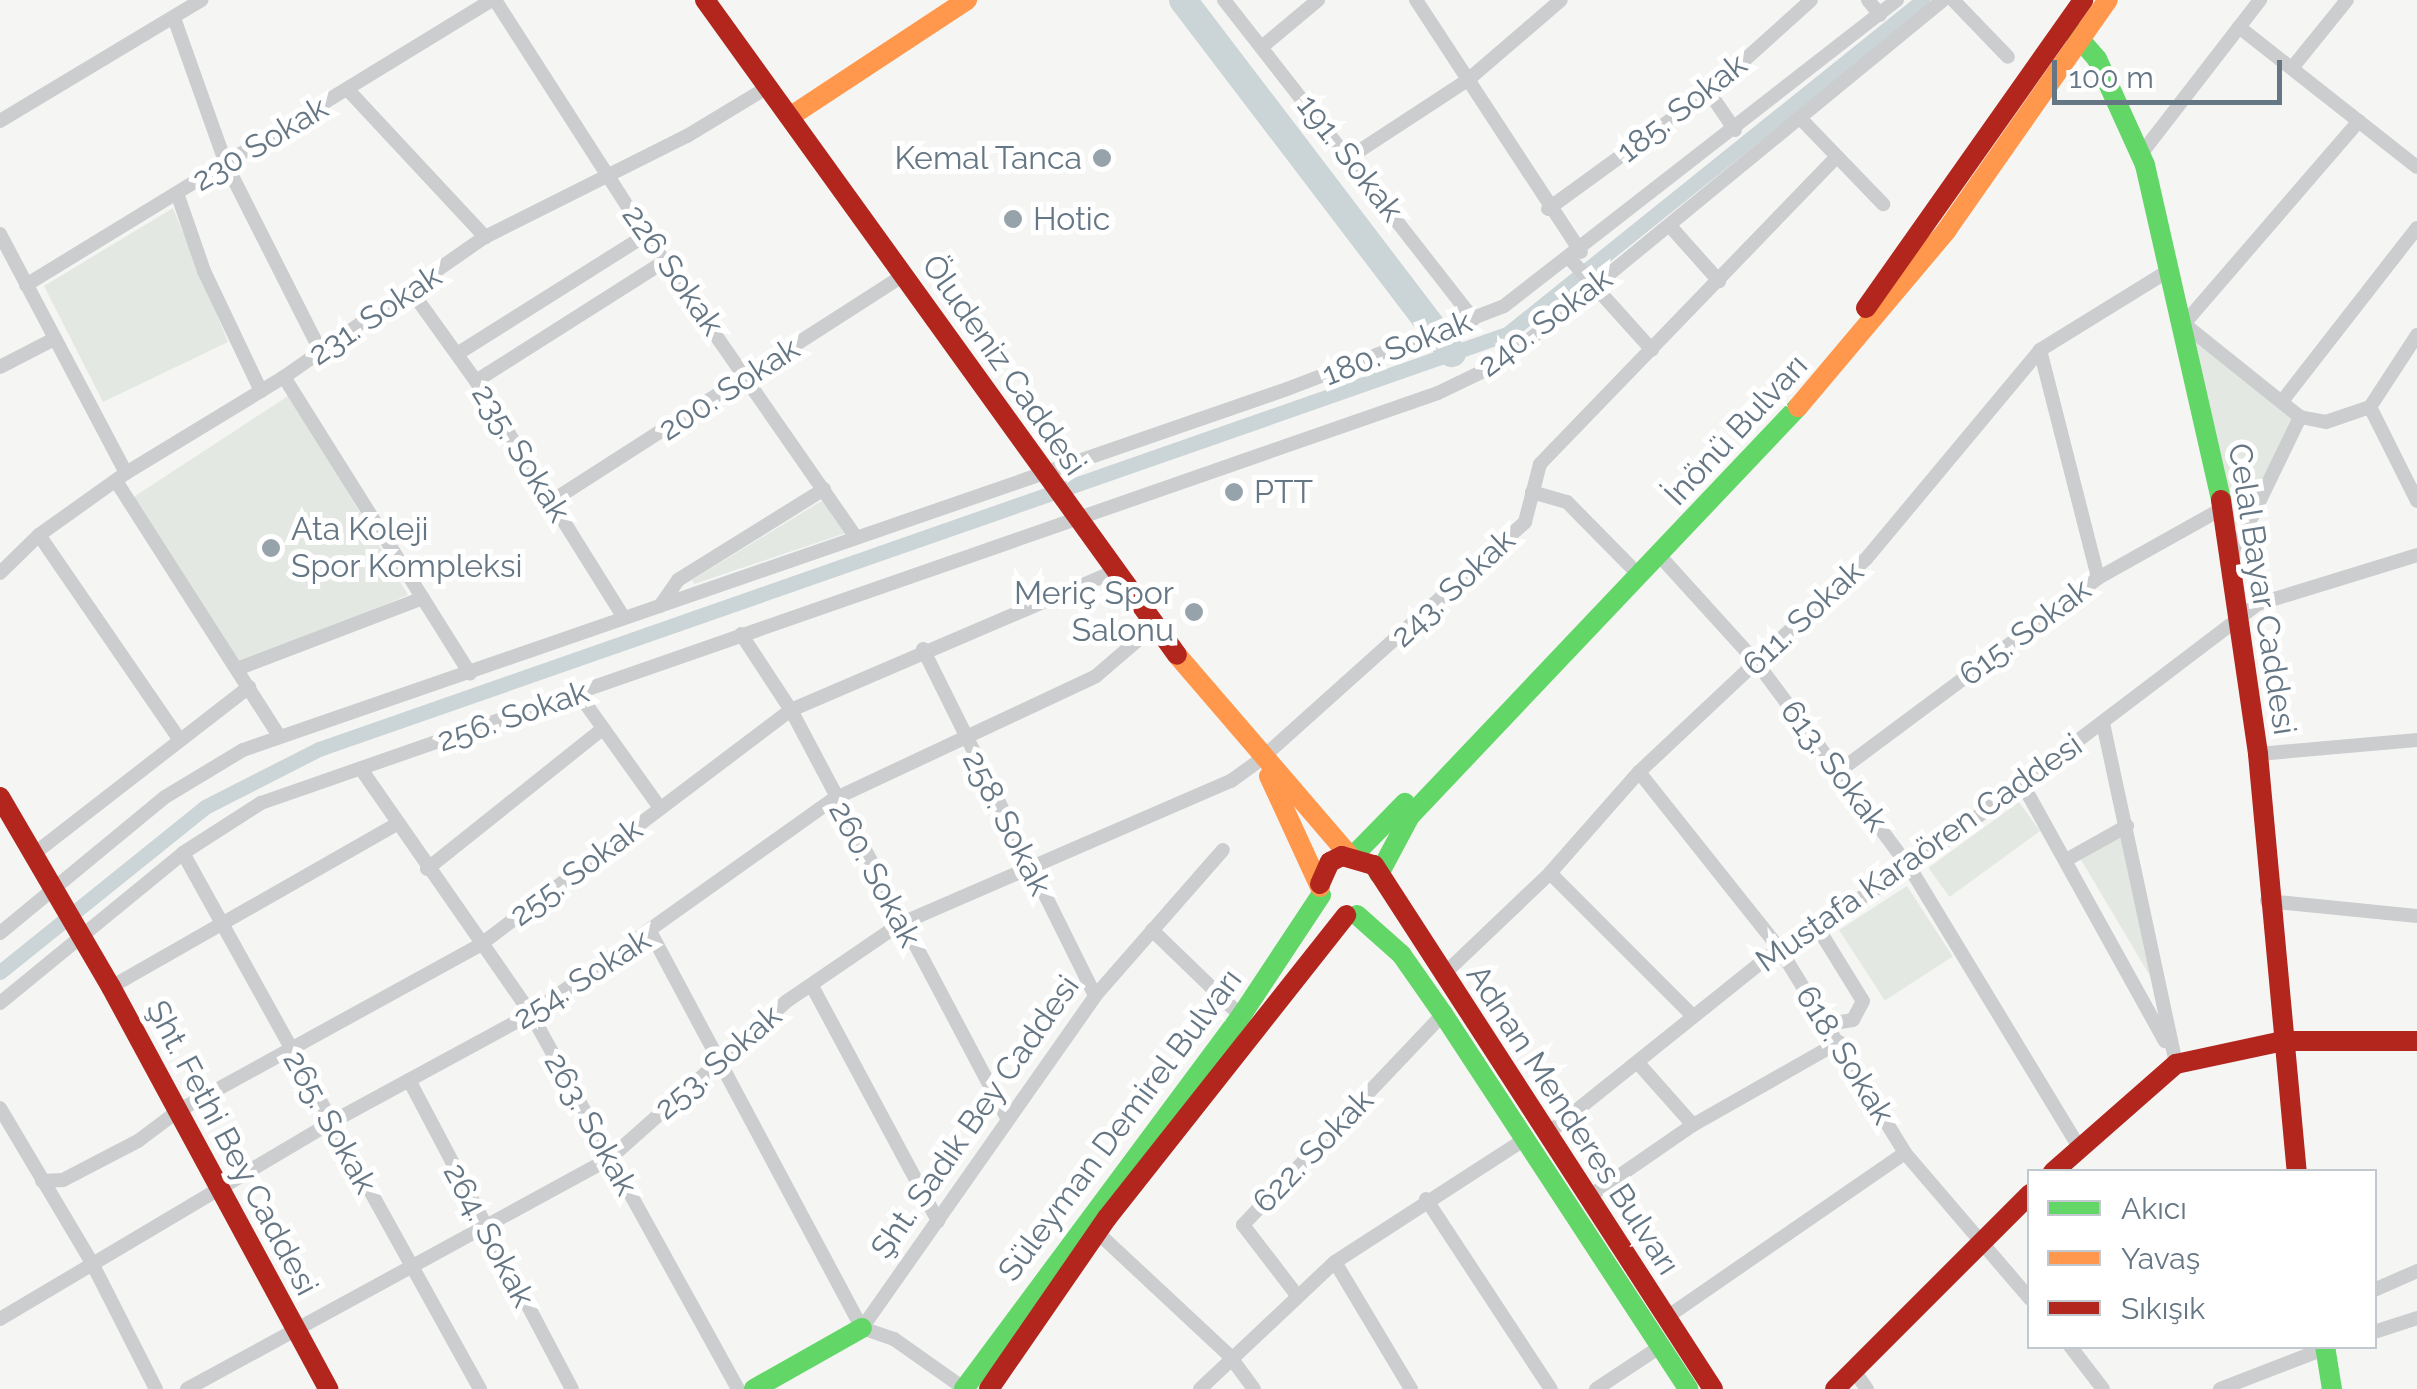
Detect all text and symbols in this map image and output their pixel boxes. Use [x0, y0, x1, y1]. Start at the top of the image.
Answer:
scale bar [2057, 40, 2287, 102]
street label: 185. Sokak [1609, 45, 1755, 171]
text: 100 m [2069, 60, 2154, 95]
street label: 191. Sokak [1289, 87, 1411, 229]
street label: 230 Sokak [185, 89, 335, 199]
place label: Kemal Tanca [893, 139, 1082, 177]
marker: Kemal Tanca [1091, 147, 1113, 169]
street label: 226 Sokak [614, 197, 732, 343]
place label: Hotic [1033, 200, 1110, 238]
marker: Hotic [1002, 208, 1024, 230]
street label: Öludeniz Caddesi [914, 247, 1094, 483]
street label: 231. Sokak [301, 257, 449, 373]
street label: 240. Sokak [1470, 259, 1620, 385]
street label: 180. Sokak [1317, 302, 1477, 394]
street label: 200. Sokak [652, 329, 806, 449]
street label: İnönü Bulvarı [1656, 347, 1816, 513]
street label: 235. Sokak [464, 377, 578, 529]
street label: Celal Bayar Caddesi [2220, 440, 2304, 738]
place label: PTT [1254, 473, 1313, 511]
marker: PTT [1223, 481, 1245, 503]
place label: Ata Koleji Spor Kompleksi [291, 511, 523, 586]
street label: 243. Sokak [1383, 521, 1523, 655]
marker: Ata Koleji Spor Kompleksi [260, 537, 282, 559]
street label: 611. Sokak [1735, 553, 1871, 683]
street label: 615. Sokak [1952, 570, 2098, 694]
place label: Meriç Spor Salonu [1014, 575, 1174, 650]
marker: Meriç Spor Salonu [1183, 601, 1205, 623]
street label: 256. Sokak [432, 672, 594, 760]
street label: 613. Sokak [1772, 693, 1896, 839]
street label: Mustafa Karaören Caddesi [1749, 726, 2089, 980]
street label: 258. Sokak [954, 744, 1060, 902]
street label: 260. Sokak [821, 795, 929, 953]
street label: 255. Sokak [502, 810, 650, 934]
street label: 254. Sokak [506, 921, 658, 1037]
street label: Adnan Menderes Bulvarı [1458, 958, 1688, 1282]
street label: Süleyman Demirel Bulvarı [990, 961, 1250, 1289]
street label: Şht. Sadık Bey Caddesi [863, 968, 1087, 1266]
street label: 618. Sokak [1787, 979, 1903, 1131]
street label: Şht. Fethi Bey Caddesi [138, 994, 326, 1302]
street label: 253. Sokak [647, 997, 789, 1127]
street label: 265. Sokak [275, 1044, 385, 1200]
street label: 263. Sokak [536, 1046, 646, 1202]
street label: 622. Sokak [1245, 1081, 1381, 1221]
street label: 264. Sokak [435, 1156, 543, 1314]
legend [2027, 1169, 2377, 1349]
text: Akıcı [2121, 1191, 2187, 1226]
text: Yavaş [2121, 1241, 2200, 1276]
text: Sıkışık [2121, 1291, 2205, 1326]

